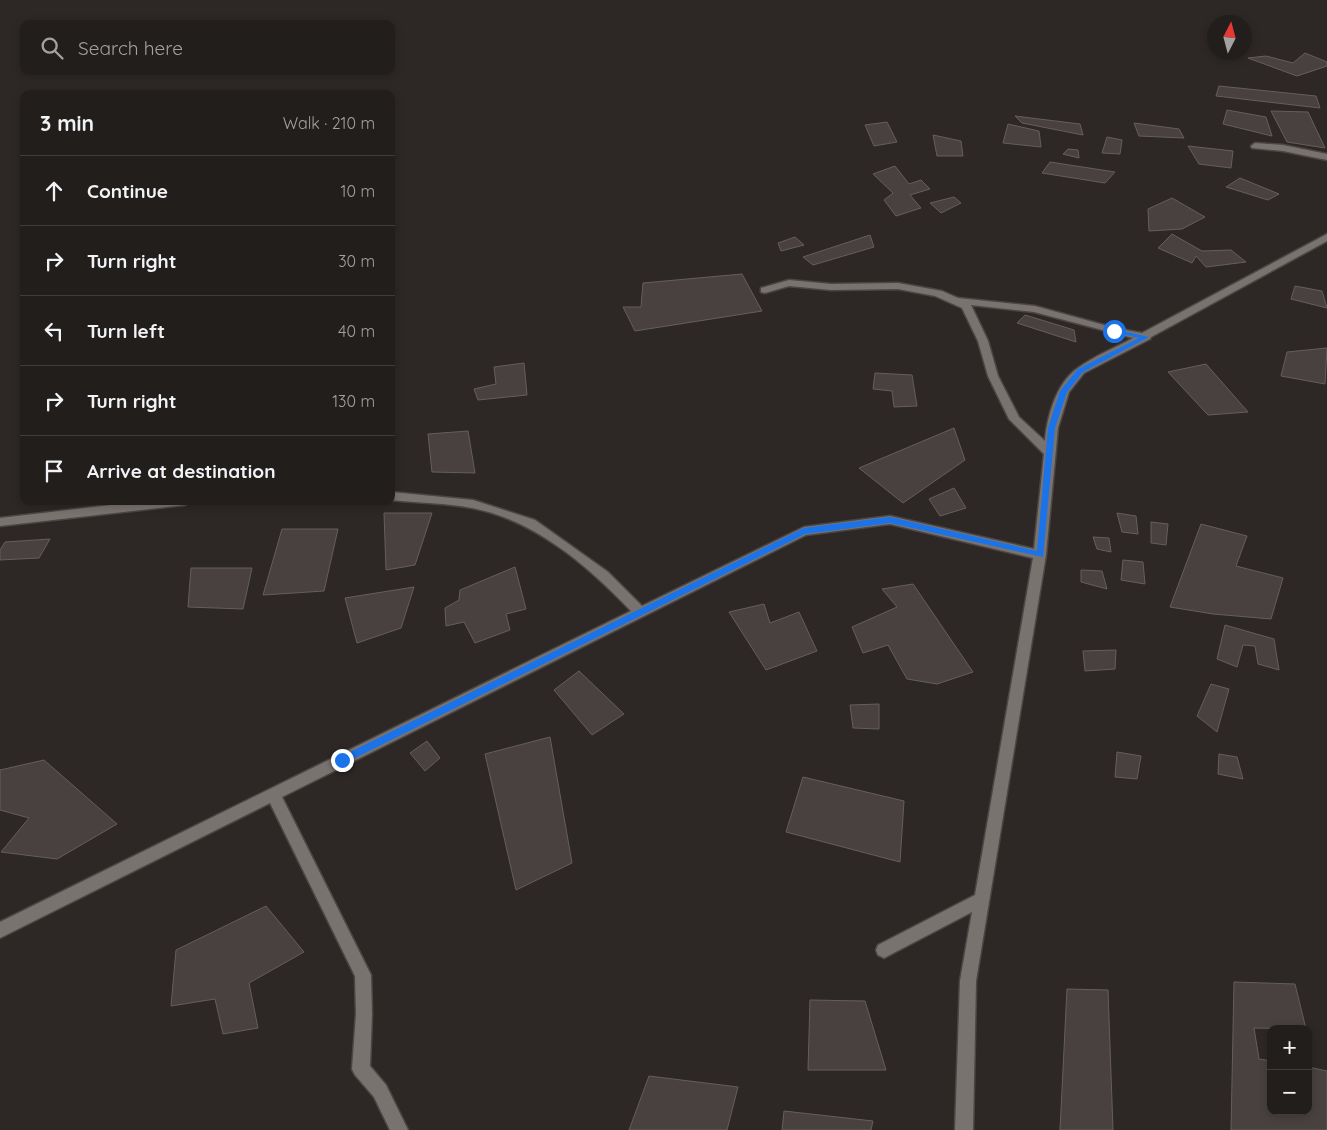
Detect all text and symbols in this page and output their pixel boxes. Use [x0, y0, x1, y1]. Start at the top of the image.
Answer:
north arrow [1207, 15, 1252, 60]
search box [20, 20, 395, 75]
icon: search [38, 34, 66, 62]
text: Search here [78, 36, 183, 60]
text: 3 min [40, 110, 94, 136]
text: Walk · 210 m [283, 113, 375, 133]
icon: ahead [40, 177, 68, 205]
text: Continue [87, 179, 168, 203]
text: 10 m [341, 181, 375, 201]
icon: right [40, 247, 68, 275]
text: Turn right [87, 249, 176, 273]
text: 30 m [338, 251, 375, 271]
icon: left [40, 317, 68, 345]
text: Turn left [87, 319, 165, 343]
route start [1103, 320, 1126, 343]
text: 40 m [338, 321, 375, 341]
icon: right [40, 387, 68, 415]
text: Turn right [87, 389, 176, 413]
text: 130 m [332, 391, 375, 411]
icon: arrive [40, 457, 68, 485]
text: Arrive at destination [87, 459, 276, 483]
route end [331, 749, 354, 772]
map controls [1267, 1025, 1312, 1115]
button: + [1267, 1025, 1312, 1070]
button: − [1267, 1070, 1312, 1115]

